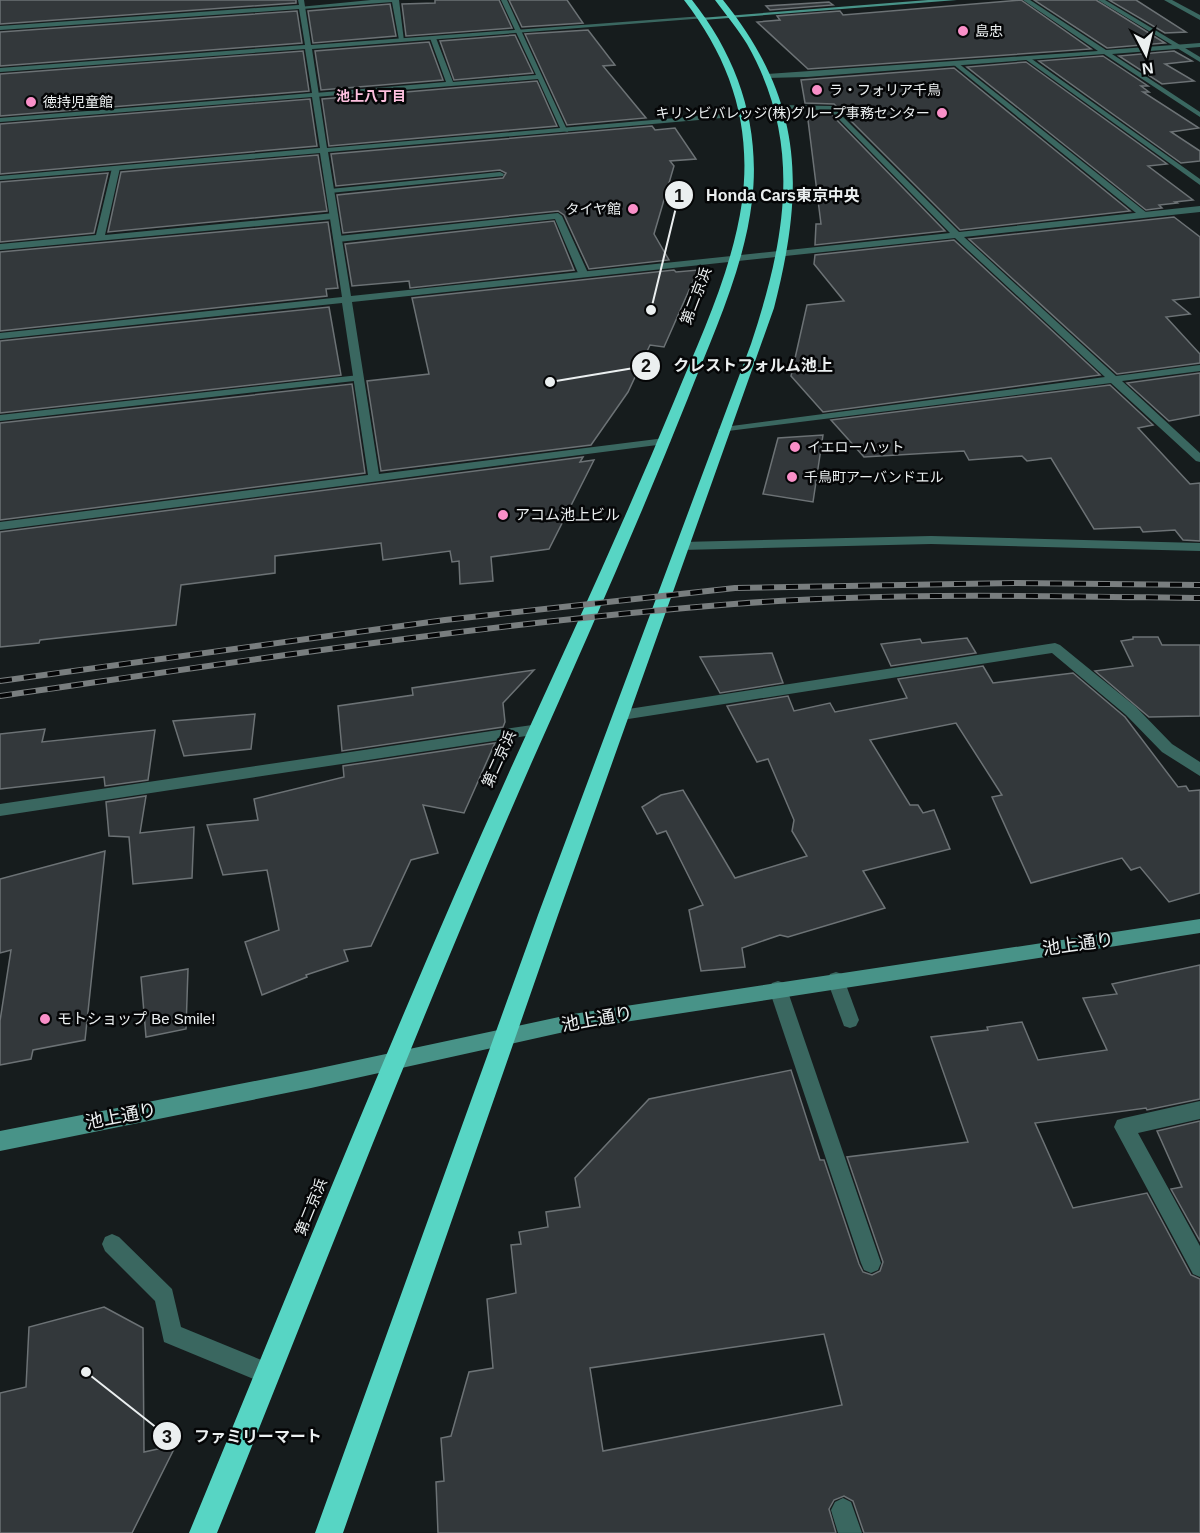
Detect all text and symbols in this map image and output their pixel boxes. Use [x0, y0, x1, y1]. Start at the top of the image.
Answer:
place label: 島忠 [975, 23, 1003, 39]
marker: 島忠 [956, 24, 970, 38]
north arrow [1116, 24, 1176, 84]
text: N [1141, 59, 1155, 78]
place label: ラ・フォリア千鳥 [829, 82, 941, 98]
marker: ラ・フォリア千鳥 [810, 83, 824, 97]
district label: 池上八丁目 [336, 88, 406, 104]
place label: 徳持児童館 [43, 94, 113, 110]
marker: 徳持児童館 [24, 95, 38, 109]
place label: キリンビバレッジ(株)グループ事務センター [656, 105, 930, 121]
marker: キリンビバレッジ(株)グループ事務センター [935, 106, 949, 120]
callout: Honda Cars東京中央 [664, 178, 872, 212]
text: 1 [674, 186, 684, 206]
text: Honda Cars東京中央 [706, 187, 860, 204]
place label: タイヤ館 [565, 201, 621, 217]
marker: タイヤ館 [626, 202, 640, 216]
street label: 第二京浜 [677, 265, 714, 327]
callout: クレストフォルム池上 [631, 349, 845, 383]
text: 2 [641, 356, 651, 376]
text: クレストフォルム池上 [673, 357, 833, 374]
place label: イエローハット [807, 439, 905, 455]
marker: イエローハット [788, 440, 802, 454]
place label: 千鳥町アーバンドエル [804, 469, 944, 485]
marker: 千鳥町アーバンドエル [785, 470, 799, 484]
place label: アコム池上ビル [515, 506, 620, 523]
marker: アコム池上ビル [496, 508, 510, 522]
street label: 第二京浜 [479, 728, 519, 790]
street label: 池上通り [1041, 929, 1115, 959]
street label: 池上通り [560, 1003, 634, 1035]
place label: モトショップ Be Smile! [57, 1010, 215, 1027]
marker: モトショップ Be Smile! [38, 1012, 52, 1026]
street label: 池上通り [84, 1099, 158, 1133]
street label: 第二京浜 [291, 1176, 330, 1238]
callout: ファミリーマート [152, 1419, 334, 1453]
text: 3 [162, 1427, 172, 1447]
text: ファミリーマート [194, 1428, 322, 1445]

